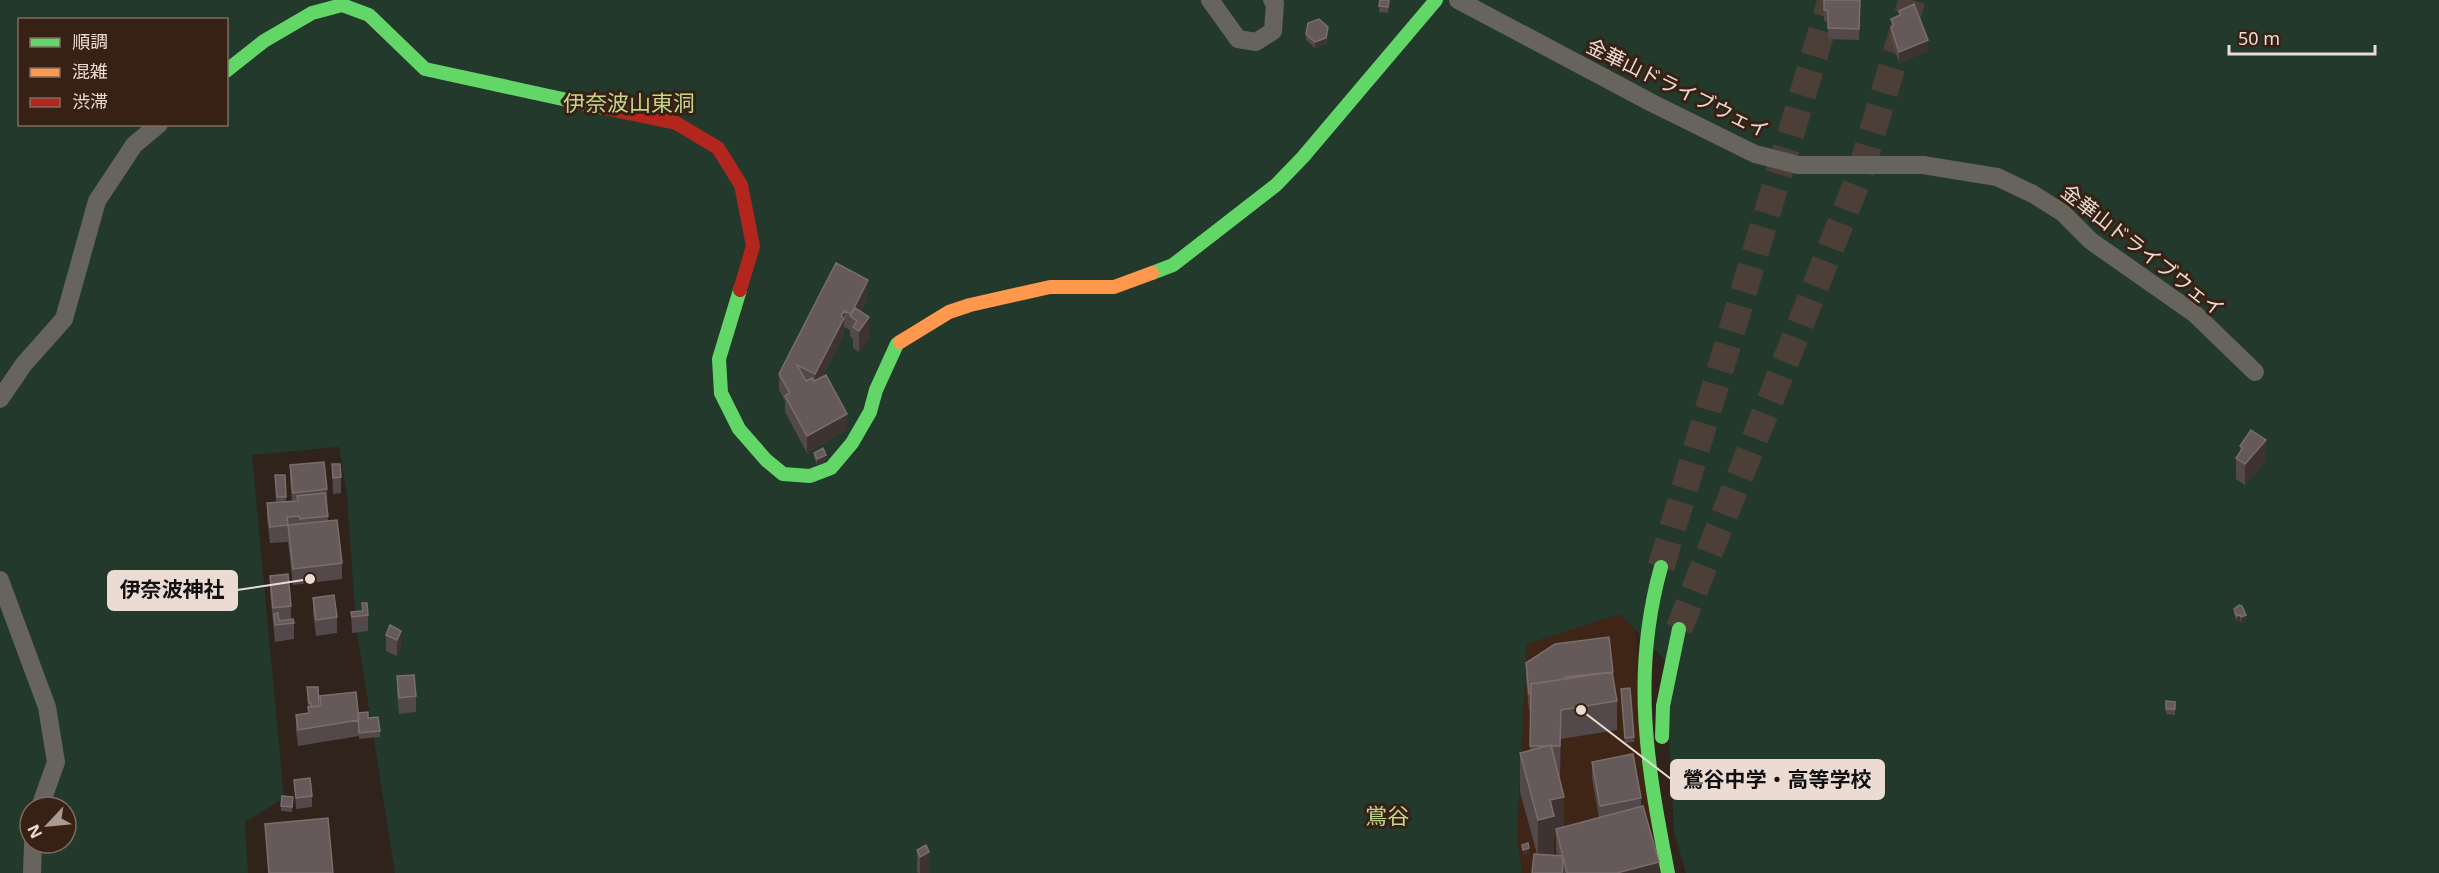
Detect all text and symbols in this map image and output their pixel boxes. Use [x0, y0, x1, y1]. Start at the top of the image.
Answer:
legend [18, 18, 228, 126]
scale bar [2229, 18, 2374, 56]
text: 50 m [2238, 26, 2280, 50]
text: 順調 [72, 29, 108, 53]
street label: 金華山ドライブウェイ [1582, 32, 1774, 144]
text: 混雑 [72, 59, 108, 83]
district label: 伊奈波山東洞 [563, 87, 695, 117]
text: 渋滞 [72, 89, 108, 113]
street label: 金華山ドライブウェイ [2056, 178, 2230, 322]
callout: 伊奈波神社 [108, 571, 237, 610]
text: 伊奈波神社 [120, 575, 225, 603]
callout: 鶯谷中学・高等学校 [1671, 760, 1884, 799]
text: 鶯谷中学・高等学校 [1683, 765, 1872, 793]
north arrow [18, 795, 78, 855]
district label: 鴬谷 [1365, 800, 1409, 830]
text: N [22, 821, 47, 842]

